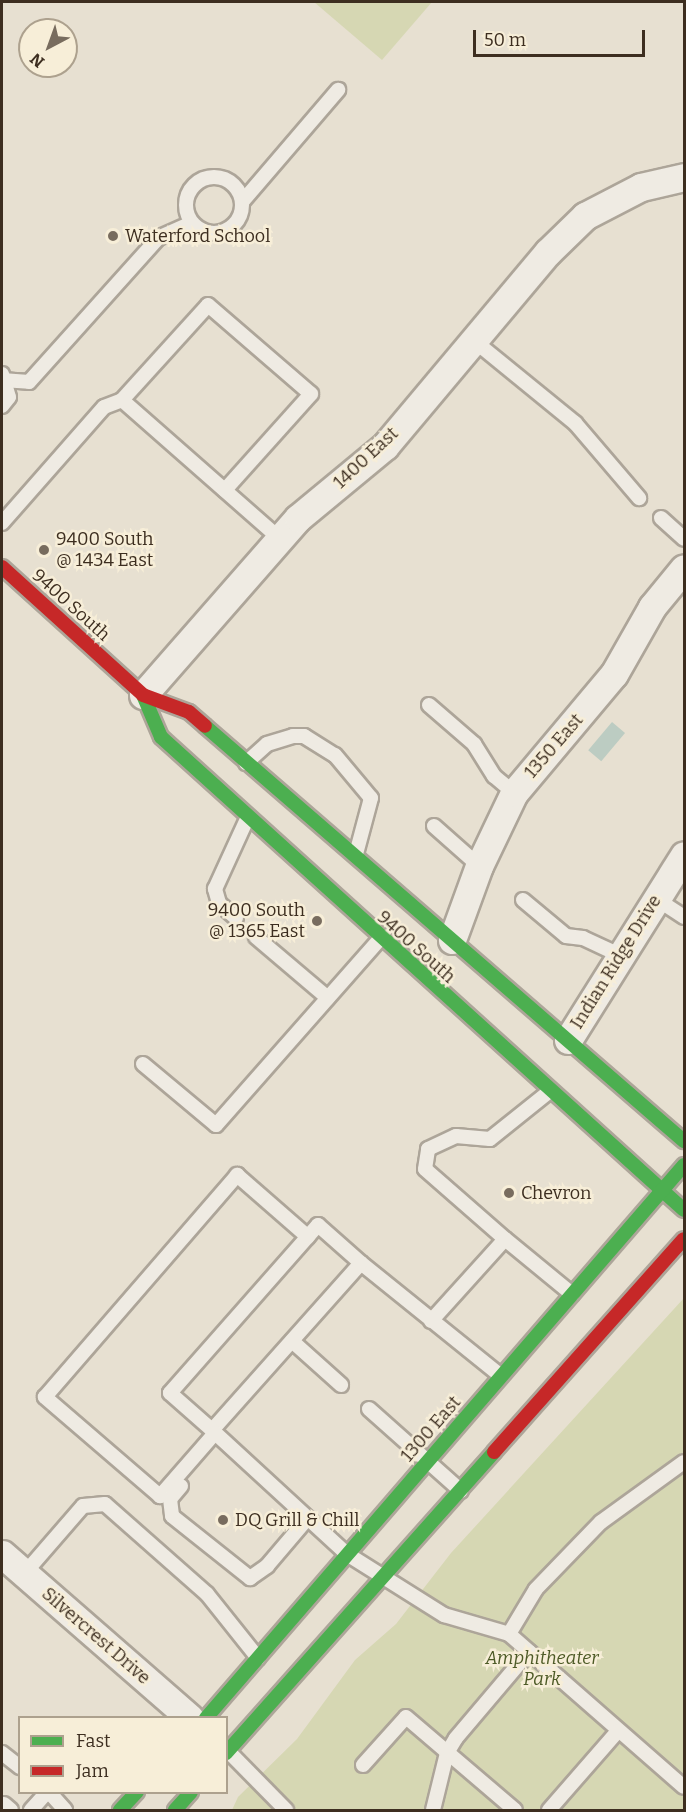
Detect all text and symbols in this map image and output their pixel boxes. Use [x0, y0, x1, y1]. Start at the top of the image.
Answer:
north arrow [18, 18, 78, 78]
scale bar [476, 18, 648, 56]
text: 50 m [484, 29, 526, 51]
text: N [26, 49, 48, 72]
place label: Waterford School [125, 225, 270, 247]
marker: Waterford School [106, 229, 120, 243]
street label: 1400 East [329, 423, 403, 493]
place label: 9400 South @ 1434 East [56, 529, 153, 572]
marker: 9400 South @ 1434 East [37, 543, 51, 557]
street label: 9400 South [28, 564, 114, 646]
street label: 1350 East [520, 709, 588, 783]
street label: Indian Ridge Drive [566, 891, 666, 1033]
place label: 9400 South @ 1365 East [208, 900, 305, 942]
street label: 9400 South [373, 906, 459, 988]
marker: 9400 South @ 1365 East [310, 914, 324, 928]
place label: Chevron [521, 1182, 591, 1204]
marker: Chevron [502, 1186, 516, 1200]
street label: 1300 East [397, 1392, 465, 1466]
place label: DQ Grill & Chill [235, 1509, 359, 1531]
marker: DQ Grill & Chill [216, 1513, 230, 1527]
street label: Silvercrest Drive [37, 1583, 155, 1689]
park label: Amphitheater Park [485, 1648, 599, 1690]
legend [18, 1716, 228, 1794]
text: Fast [76, 1730, 111, 1752]
text: Jam [76, 1760, 109, 1782]

